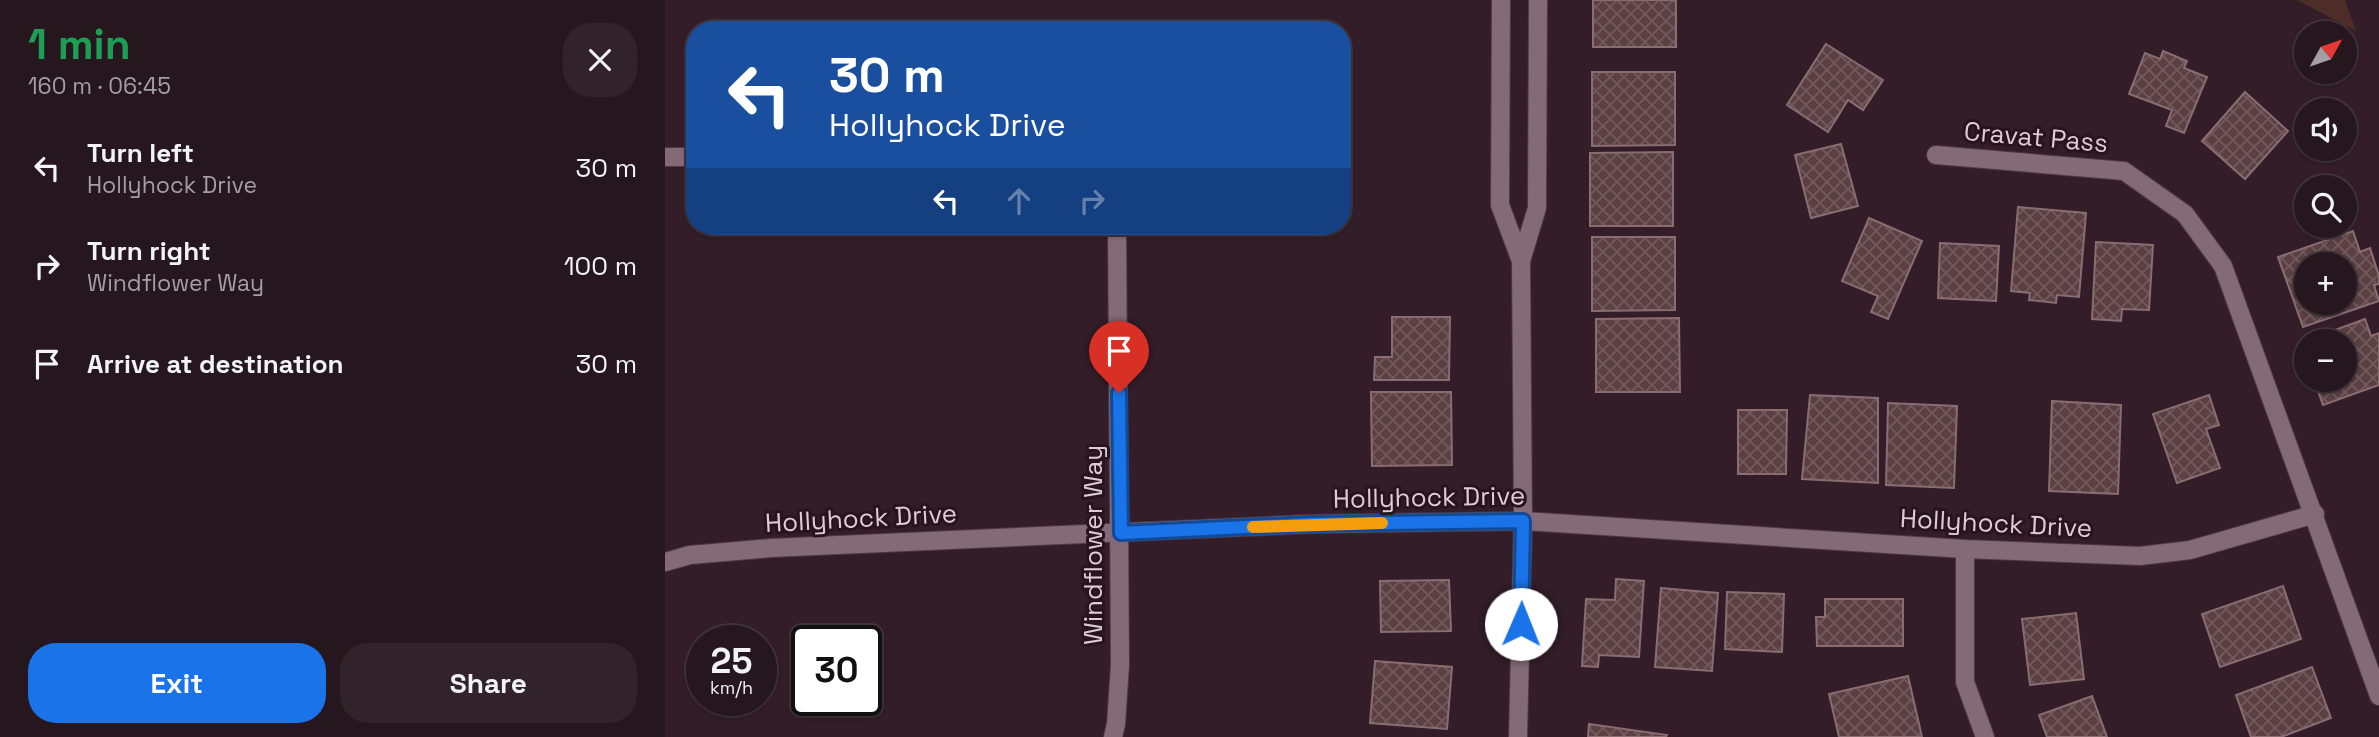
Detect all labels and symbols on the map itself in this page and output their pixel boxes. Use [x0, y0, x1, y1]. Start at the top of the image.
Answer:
north arrow [2294, 21, 2357, 84]
street label: Cravat Pass [1963, 114, 2109, 160]
pin [1089, 321, 1149, 393]
street label: Windflower Way [1076, 445, 1110, 645]
street label: Hollyhock Drive [1333, 478, 1525, 516]
street label: Hollyhock Drive [764, 496, 958, 540]
street label: Hollyhock Drive [1899, 501, 2093, 545]
position arrow [1484, 587, 1558, 661]
speed limit sign: 30 [791, 625, 882, 716]

